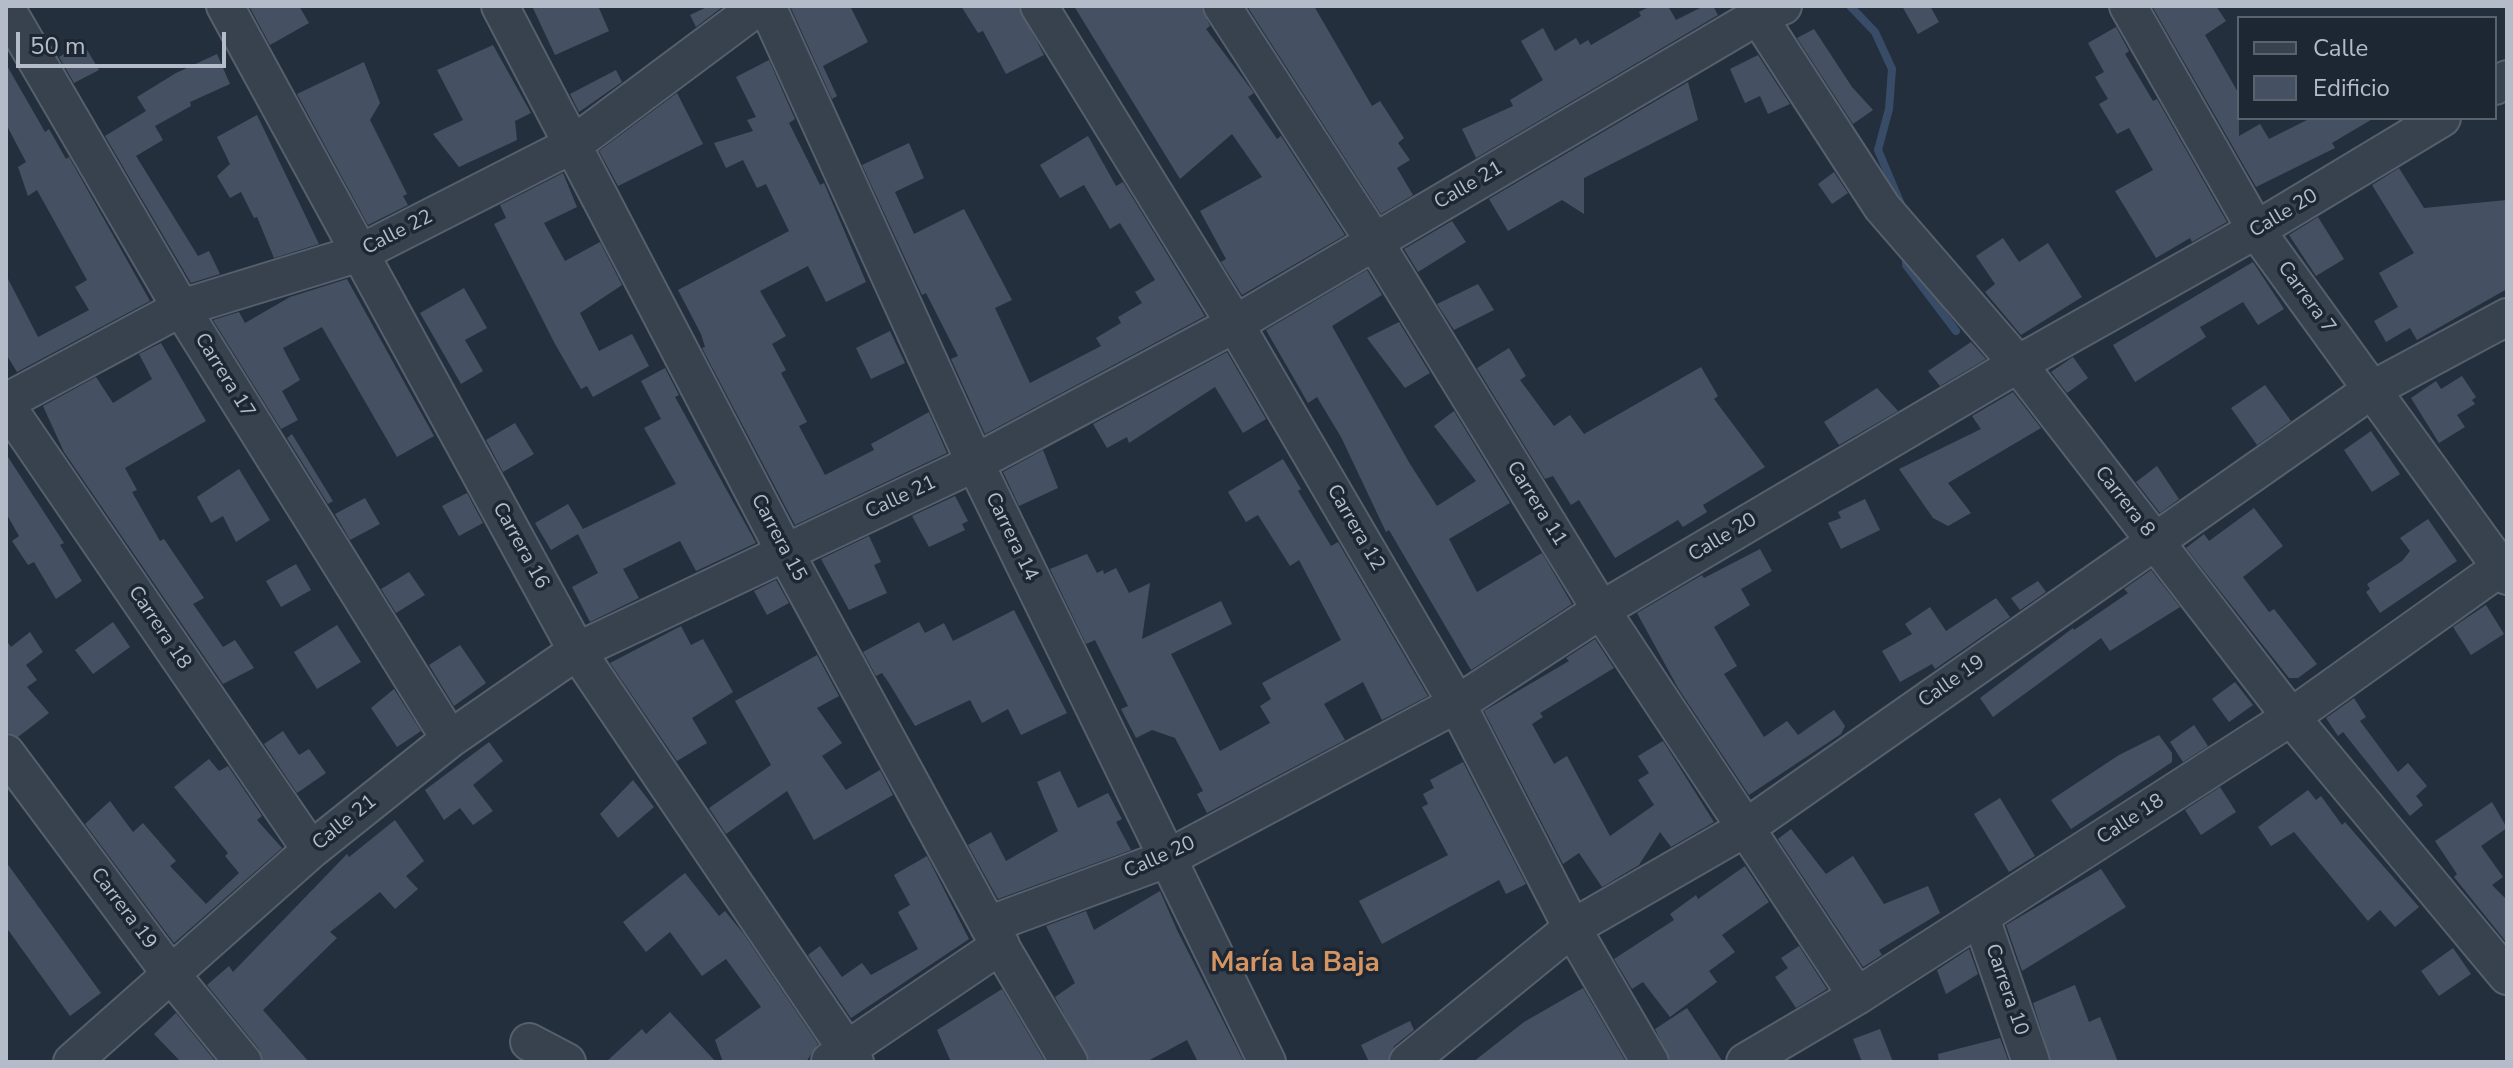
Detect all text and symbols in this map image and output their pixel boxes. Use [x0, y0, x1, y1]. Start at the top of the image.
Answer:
scale bar [20, 16, 230, 66]
legend [2237, 16, 2497, 120]
text: 50 m [30, 30, 86, 62]
text: Calle [2313, 32, 2368, 64]
text: Edificio [2313, 72, 2390, 104]
street label: Calle 21 [1430, 157, 1508, 215]
street label: Calle 20 [2246, 184, 2322, 244]
street label: Calle 22 [359, 205, 437, 261]
street label: Carrera 7 [2272, 257, 2340, 339]
street label: Carrera 17 [189, 329, 259, 423]
street label: Carrera 11 [1501, 457, 1571, 551]
street label: Carrera 8 [2089, 462, 2159, 542]
street label: Calle 21 [862, 471, 940, 525]
street label: Carrera 12 [1321, 481, 1389, 575]
street label: Carrera 14 [979, 489, 1043, 585]
street label: Carrera 15 [745, 490, 811, 586]
street label: Carrera 16 [486, 498, 554, 594]
street label: Calle 20 [1685, 508, 1761, 568]
street label: Carrera 18 [122, 582, 196, 674]
street label: Calle 19 [1914, 651, 1990, 713]
street label: Calle 18 [2093, 789, 2169, 851]
street label: Calle 21 [308, 790, 382, 856]
street label: Calle 20 [1121, 832, 1199, 884]
street label: Carrera 19 [85, 864, 161, 954]
street label: Carrera 10 [1979, 941, 2033, 1039]
district label: María la Baja [1210, 947, 1380, 981]

